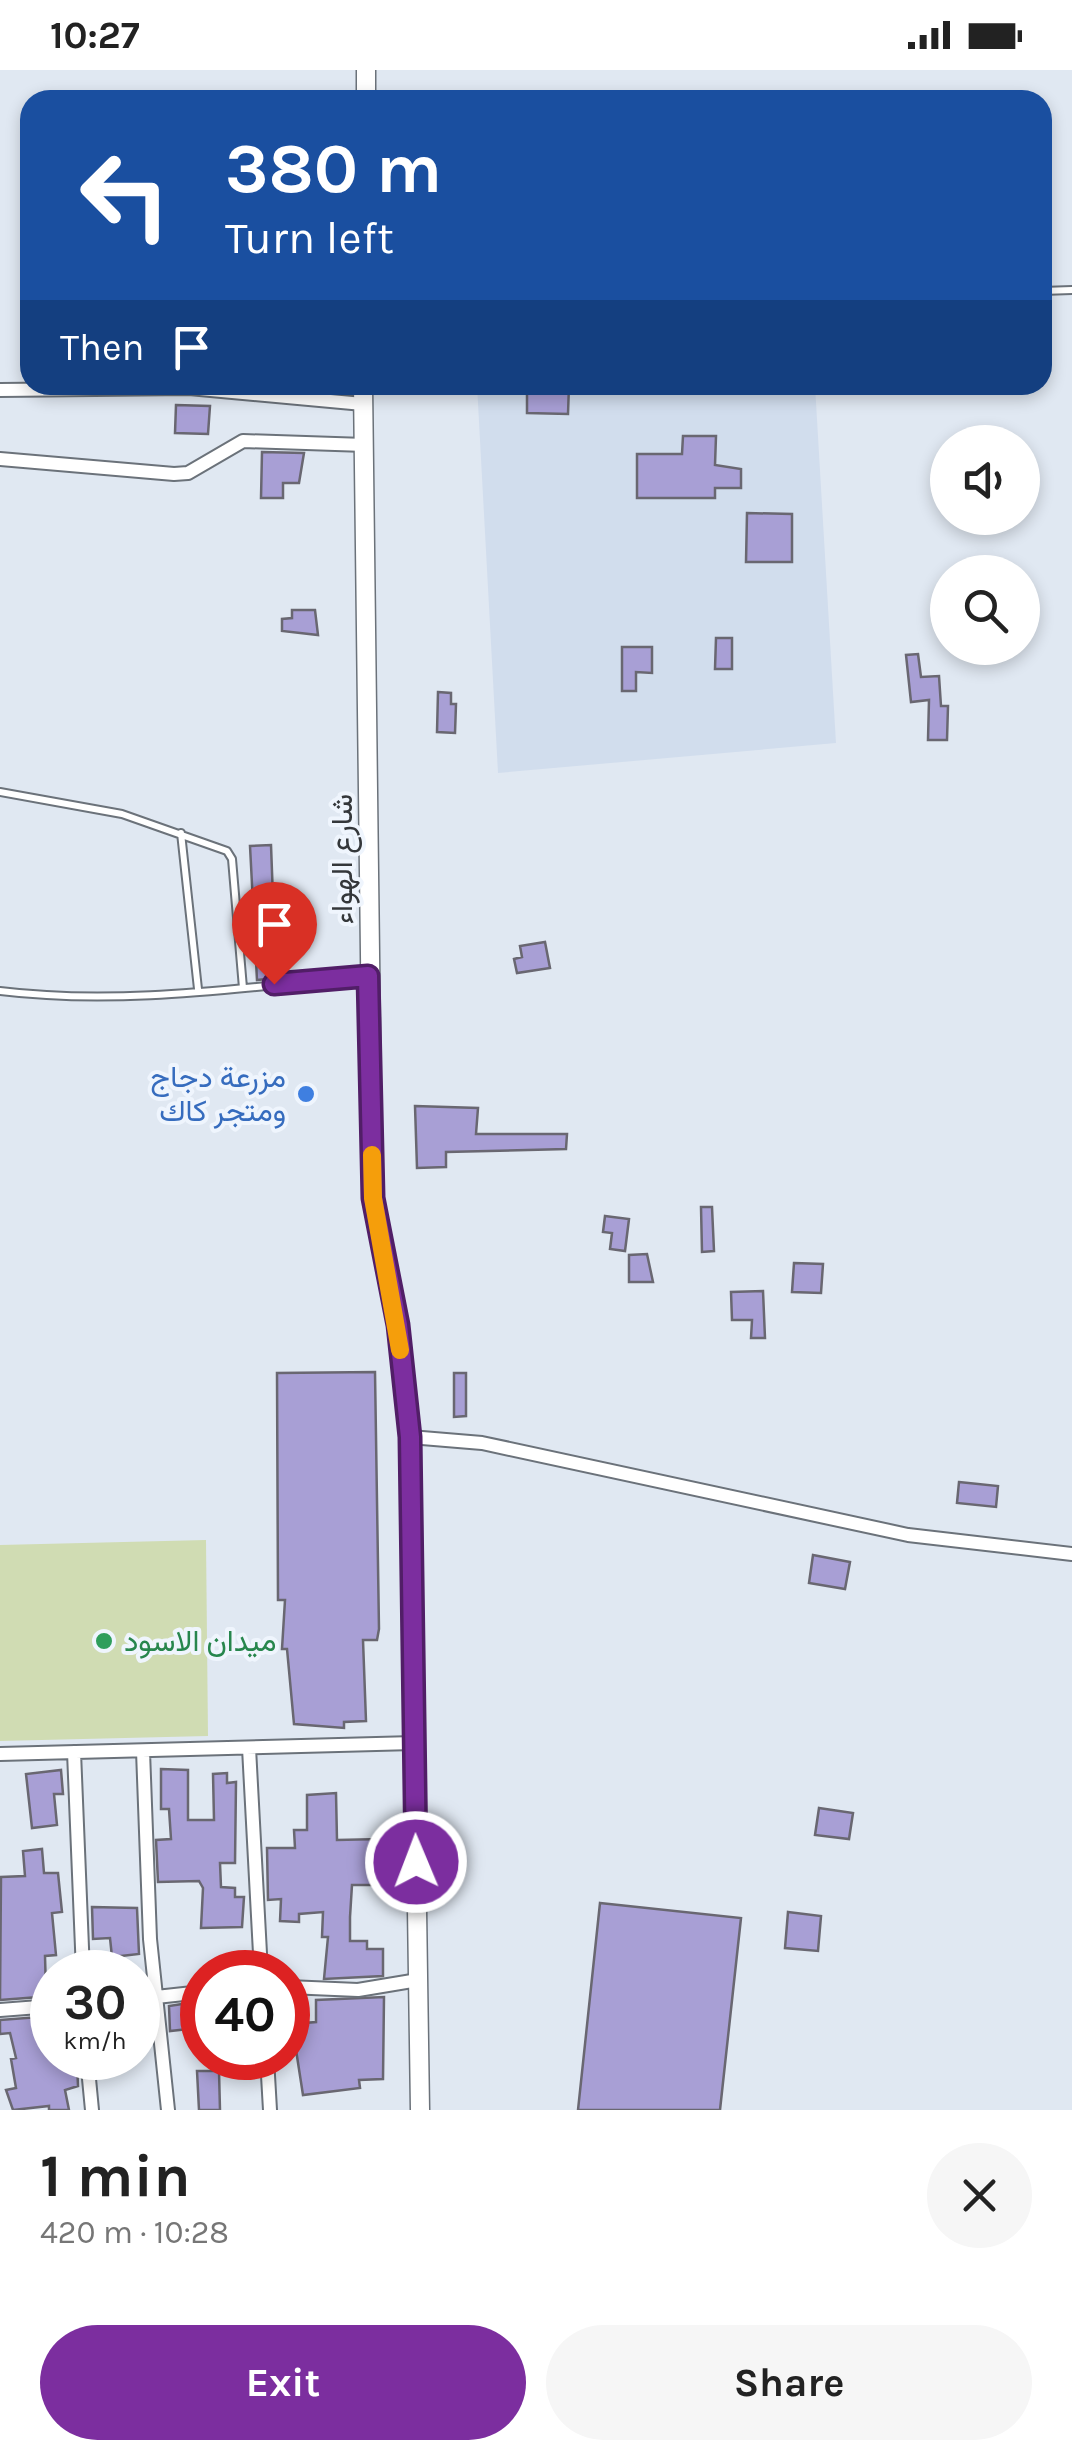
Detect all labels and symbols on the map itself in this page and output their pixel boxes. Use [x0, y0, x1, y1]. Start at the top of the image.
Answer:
street label: شارع الهواء [324, 794, 362, 924]
pin [232, 882, 317, 985]
place label: مزرعة دجاج ومتجر كاك [150, 1059, 286, 1129]
marker: مزرعة دجاج ومتجر كاك [295, 1083, 317, 1105]
place label: ميدان الاسود [124, 1623, 277, 1659]
marker: ميدان الاسود [93, 1630, 115, 1652]
position arrow [364, 1810, 468, 1914]
speed limit sign: 40 [180, 1950, 310, 2080]

